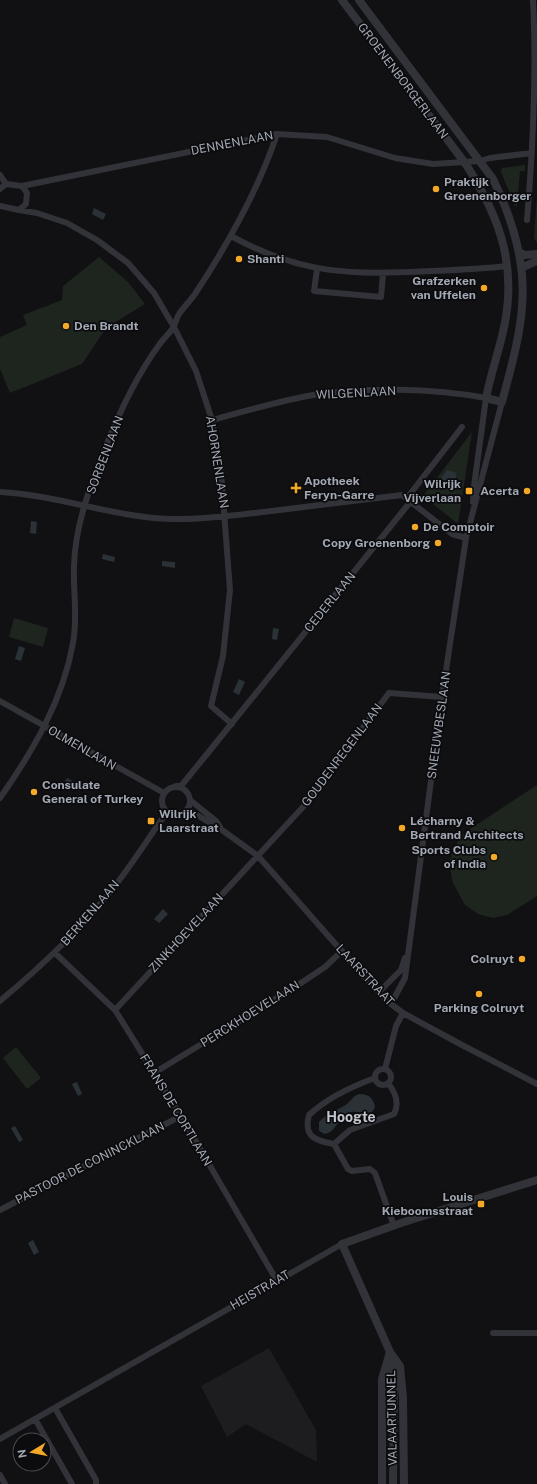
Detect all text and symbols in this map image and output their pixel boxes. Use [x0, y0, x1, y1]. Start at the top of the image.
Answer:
street label: GROENENBORGERLAAN [355, 20, 451, 142]
street label: DENNENLAAN [190, 128, 274, 158]
place label: Praktijk Groenenborger [444, 175, 531, 203]
marker: Praktijk Groenenborger [431, 184, 441, 194]
place label: Shanti [247, 252, 284, 266]
marker: Shanti [234, 254, 244, 264]
place label: Grafzerken van Uffelen [411, 274, 476, 302]
marker: Grafzerken van Uffelen [479, 283, 489, 293]
place label: Den Brandt [74, 319, 139, 333]
marker: Den Brandt [61, 321, 71, 331]
street label: WILGENLAAN [316, 384, 396, 402]
street label: SORBENLAAN [84, 414, 126, 496]
street label: AHORNENLAAN [203, 415, 231, 509]
place label: Apotheek Feryn-Garre [304, 474, 374, 502]
place label: Wilrijk Vijverlaan [403, 477, 461, 505]
marker: Apotheek Feryn-Garre [291, 483, 301, 493]
place label: Acerta [480, 484, 519, 498]
marker: Wilrijk Vijverlaan [464, 486, 474, 496]
marker: Acerta [522, 486, 532, 496]
place label: De Comptoir [423, 520, 495, 534]
marker: De Comptoir [410, 522, 420, 532]
place label: Copy Groenenborg [322, 536, 430, 550]
marker: Copy Groenenborg [433, 538, 443, 548]
street label: CEDERLAAN [302, 569, 358, 635]
street label: SNEEUWBESLAAN [424, 670, 454, 780]
street label: GOUDENREGENLAAN [299, 701, 385, 809]
street label: OLMENLAAN [45, 723, 119, 773]
place label: Consulate General of Turkey [42, 778, 144, 806]
marker: Consulate General of Turkey [29, 787, 39, 797]
place label: Wilrijk Laarstraat [159, 807, 219, 835]
place label: Lécharny & Bertrand Architects [410, 814, 524, 842]
marker: Wilrijk Laarstraat [146, 816, 156, 826]
marker: Lécharny & Bertrand Architects [397, 823, 407, 833]
place label: Sports Clubs of India [411, 843, 486, 871]
marker: Sports Clubs of India [489, 852, 499, 862]
street label: BERKENLAAN [58, 878, 122, 948]
street label: ZINKHOEVELAAN [146, 891, 226, 975]
street label: LAARSTRAAT [333, 942, 397, 1008]
place label: Colruyt [470, 952, 514, 966]
marker: Colruyt [517, 954, 527, 964]
street label: PERCKHOEVELAAN [198, 978, 302, 1050]
marker: Parking Colruyt [474, 989, 484, 999]
place label: Parking Colruyt [434, 1001, 524, 1015]
street label: FRANS DE CORTLAAN [137, 1052, 215, 1168]
district label: Hoogte [326, 1109, 376, 1125]
street label: PASTOOR DE CONINCKLAAN [13, 1119, 167, 1207]
place label: Louis Kieboomsstraat [382, 1190, 473, 1218]
marker: Louis Kieboomsstraat [476, 1199, 486, 1209]
street label: HEISTRAAT [228, 1267, 292, 1313]
street label: VALAARTUNNEL [384, 1370, 400, 1466]
north arrow [12, 1432, 52, 1472]
text: N [15, 1448, 29, 1459]

